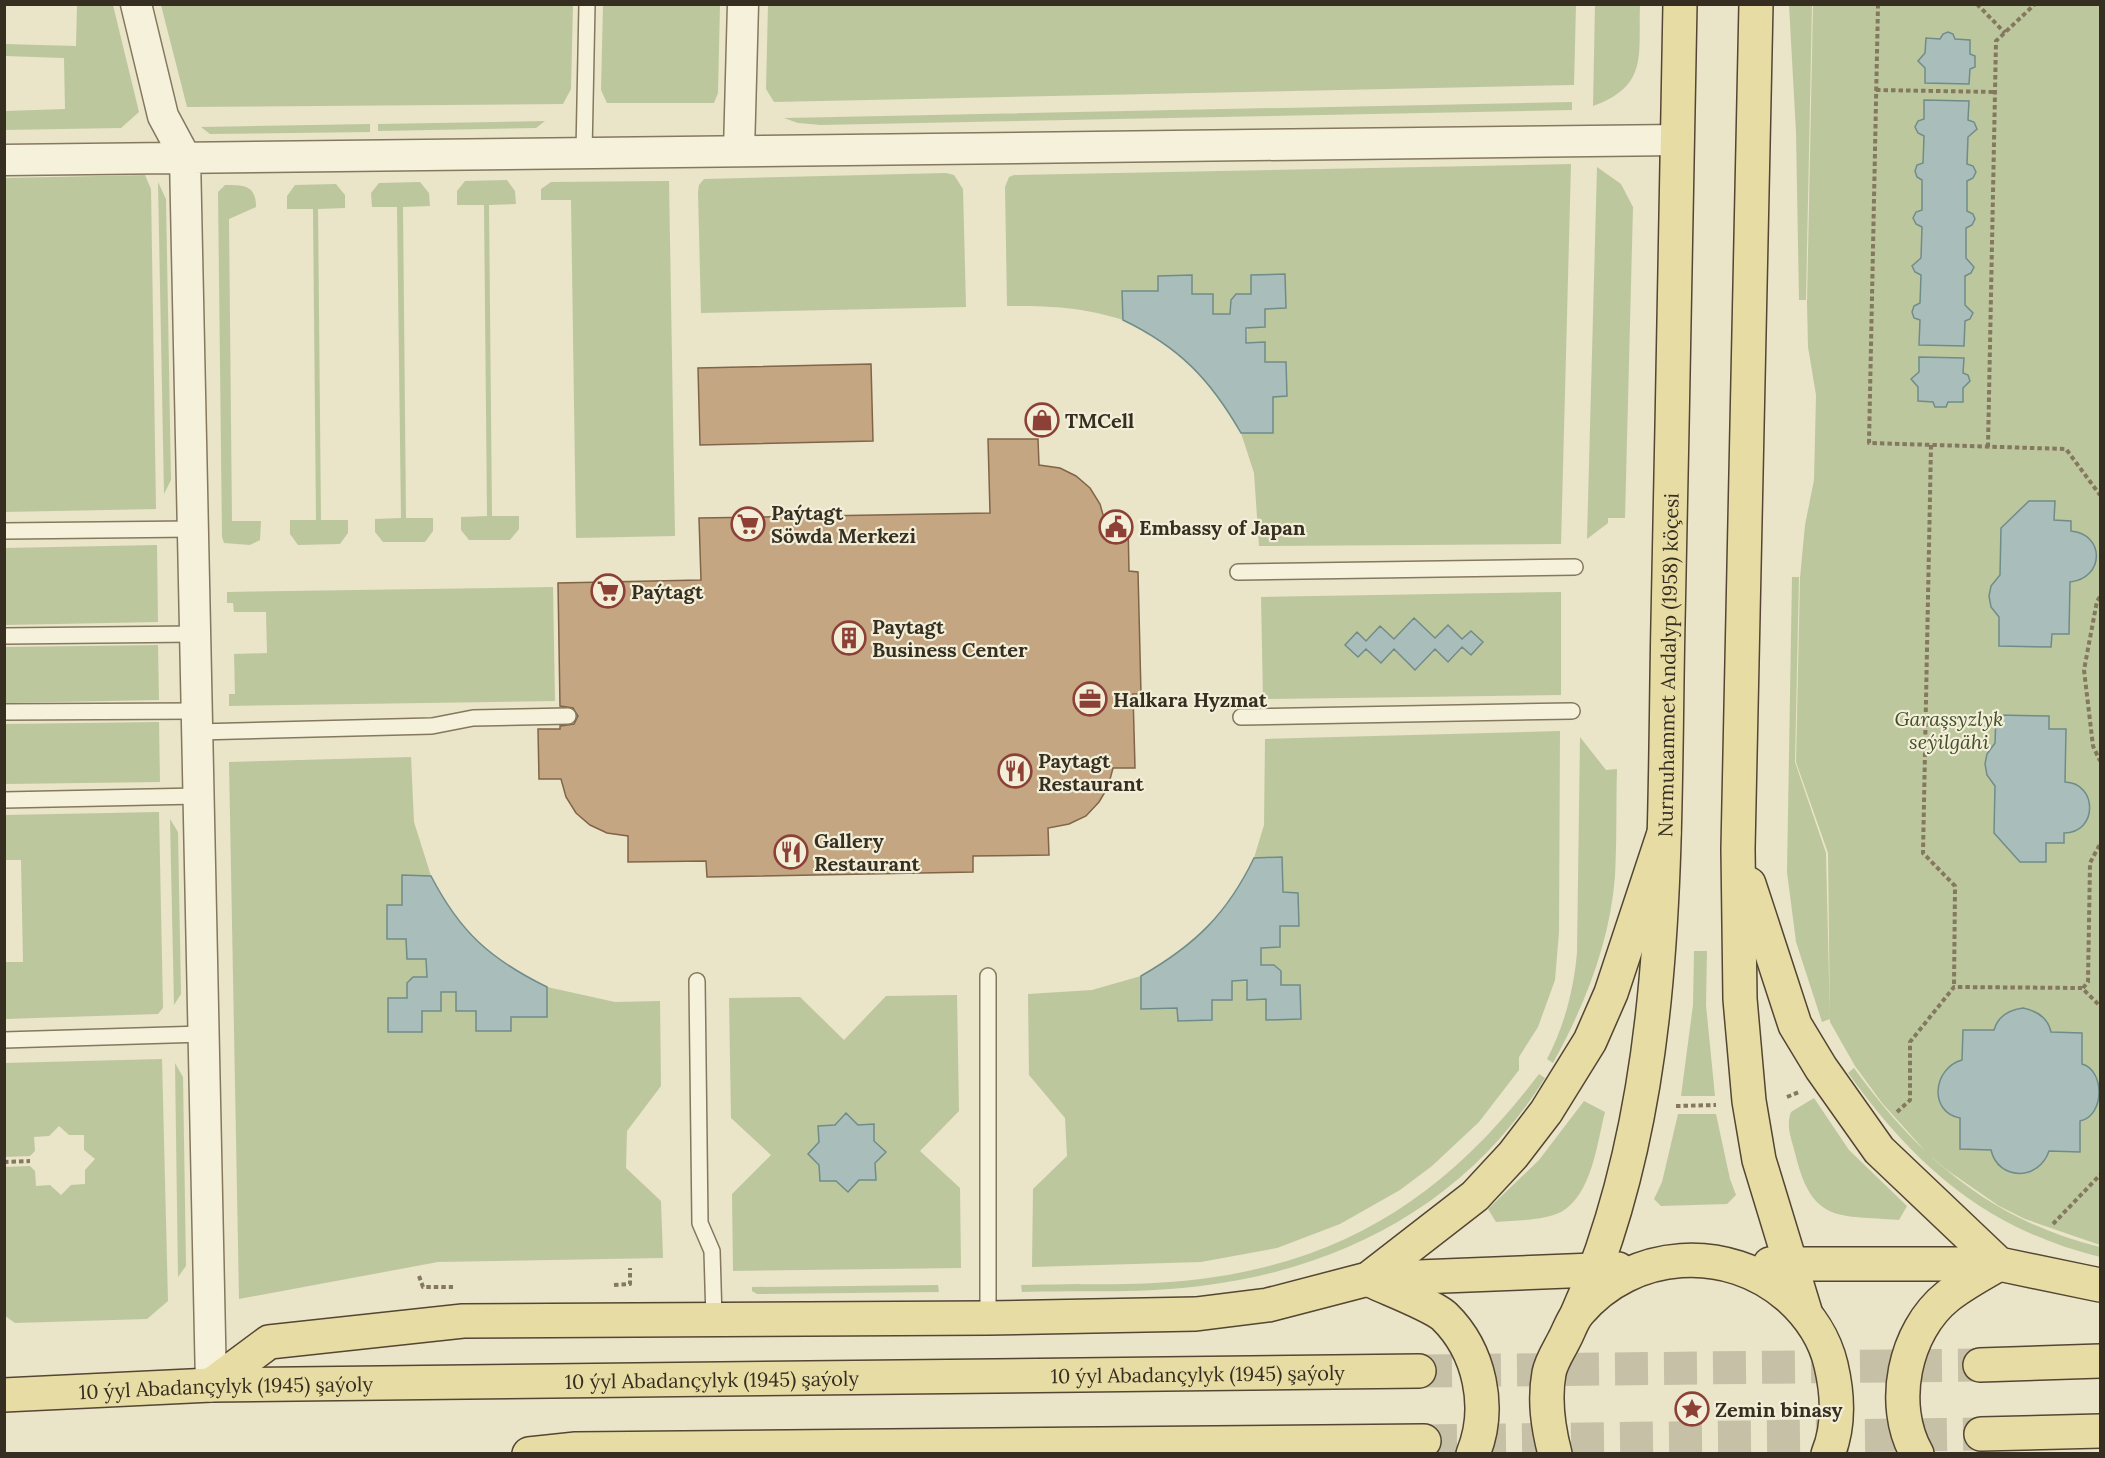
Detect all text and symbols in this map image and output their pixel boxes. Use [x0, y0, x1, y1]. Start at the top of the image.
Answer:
shop icon: TMCell [1024, 402, 1060, 438]
place label: TMCell [1065, 408, 1134, 433]
street label: Nurmuhammet Andalyp (1958) köçesi [1652, 493, 1683, 838]
place label: Paýtagt Söwda Merkezi [771, 500, 916, 548]
supermarket icon: Paýtagt Söwda Merkezi [730, 506, 766, 542]
public building icon: Embassy of Japan [1098, 509, 1134, 545]
place label: Embassy of Japan [1139, 515, 1306, 540]
supermarket icon: Paýtagt [590, 573, 626, 609]
place label: Paýtagt [631, 579, 704, 604]
place label: Paytagt Business Center [872, 614, 1028, 662]
building icon: Paytagt Business Center [831, 620, 867, 656]
office icon: Halkara Hyzmat [1072, 681, 1108, 717]
place label: Halkara Hyzmat [1113, 687, 1268, 712]
park label: Garaşsyzlyk seýilgähi [1894, 706, 2004, 754]
place label: Paytagt Restaurant [1038, 748, 1145, 796]
restaurant icon: Paytagt Restaurant [997, 753, 1033, 789]
place label: Gallery Restaurant [814, 828, 921, 876]
restaurant icon: Gallery Restaurant [773, 834, 809, 870]
street label: 10 ýyl Abadançylyk (1945) şaýoly [1050, 1359, 1345, 1388]
street label: 10 ýyl Abadançylyk (1945) şaýoly [564, 1365, 859, 1393]
street label: 10 ýyl Abadançylyk (1945) şaýoly [78, 1371, 373, 1404]
place icon: Zemin binasy [1674, 1391, 1710, 1427]
place label: Zemin binasy [1715, 1397, 1843, 1422]

